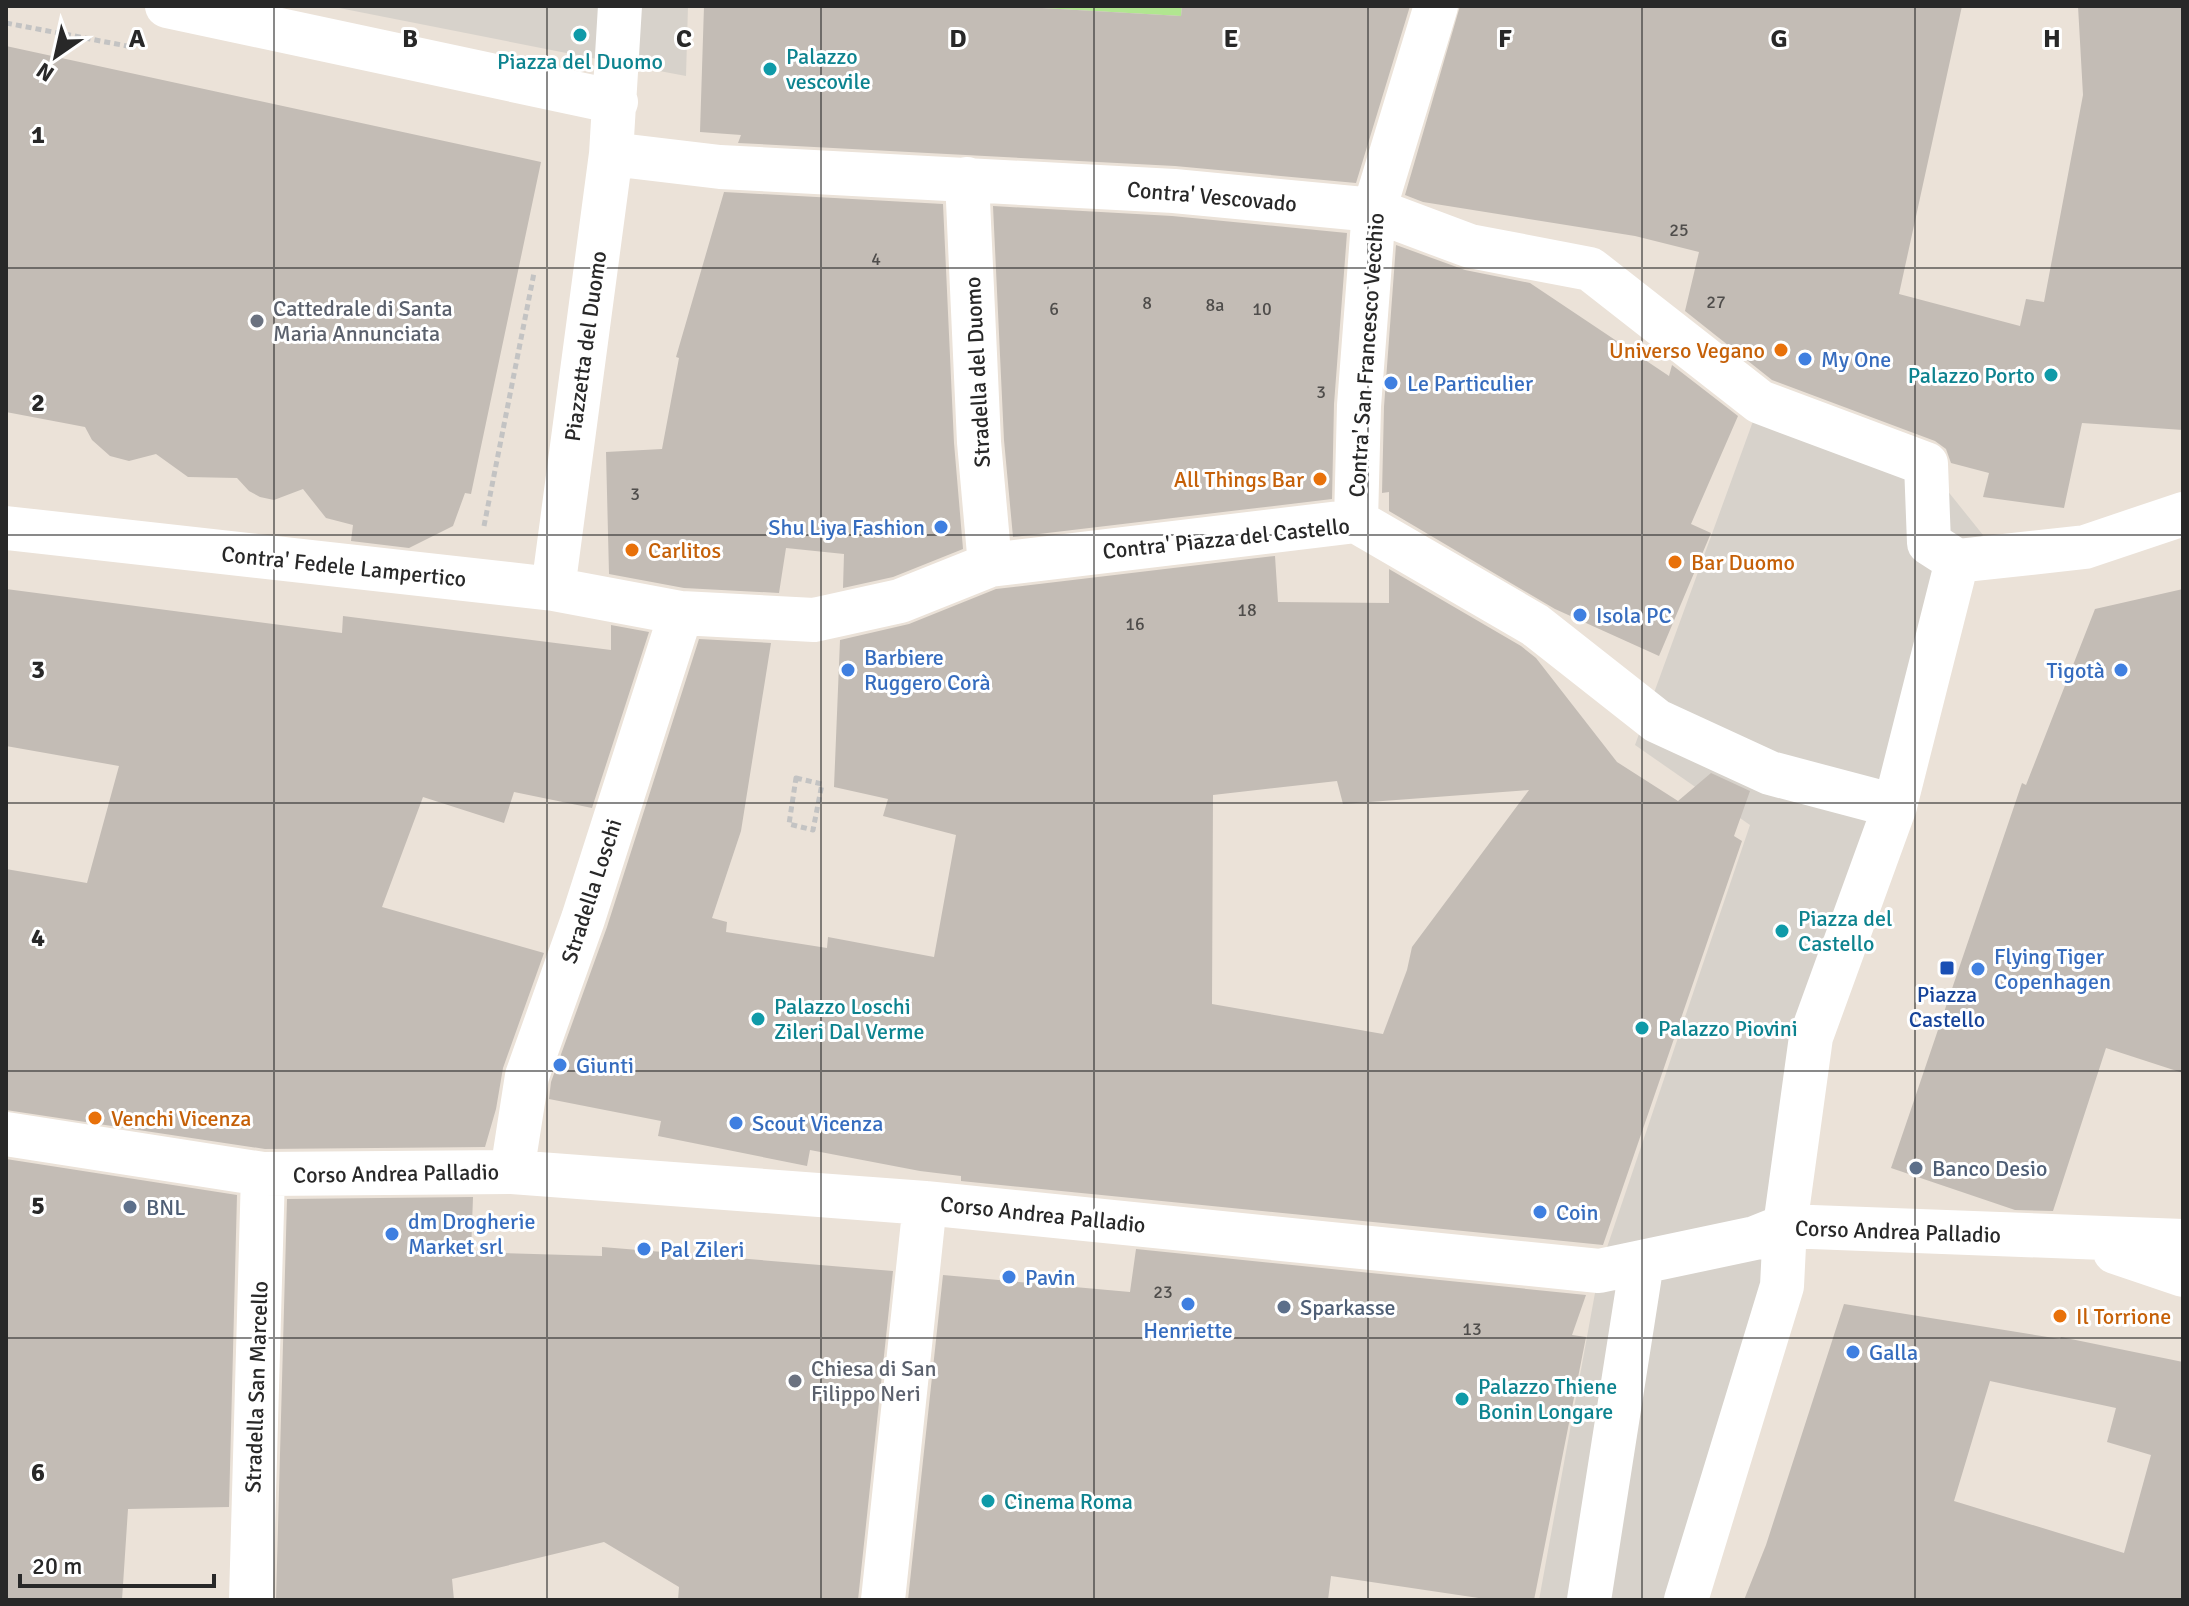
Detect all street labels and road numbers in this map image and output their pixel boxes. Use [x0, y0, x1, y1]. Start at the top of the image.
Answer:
street label: Contra' Vescovado [1126, 176, 1298, 217]
street label: Contra' San Francesco Vecchio [1343, 212, 1390, 498]
street label: Piazzetta del Duomo [559, 249, 612, 443]
street label: Stradella del Duomo [959, 276, 996, 468]
street label: Contra' Piazza del Castello [1101, 512, 1351, 565]
street label: Contra' Fedele Lampertico [220, 540, 468, 593]
street label: Stradella Loschi [555, 815, 628, 967]
street label: Corso Andrea Palladio [293, 1158, 499, 1189]
street label: Corso Andrea Palladio [939, 1190, 1147, 1239]
street label: Corso Andrea Palladio [1794, 1214, 2002, 1249]
street label: Stradella San Marcello [239, 1280, 274, 1494]

